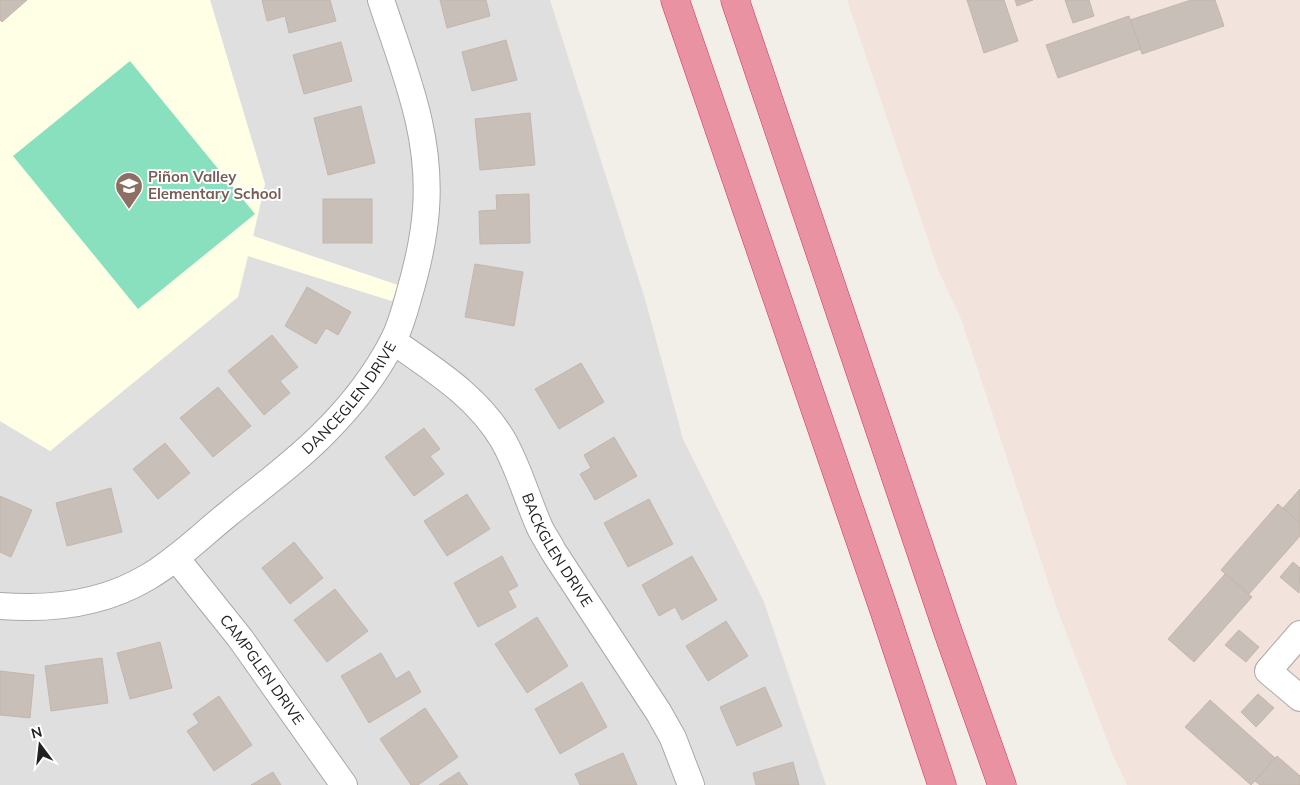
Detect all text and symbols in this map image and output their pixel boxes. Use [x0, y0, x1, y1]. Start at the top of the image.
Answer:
place label: Piñon Valley Elementary School [148, 167, 281, 203]
school or university icon: Piñon Valley Elementary School [114, 171, 144, 210]
street label: DANCEGLEN DRIVE [298, 338, 400, 458]
street label: BACKGLEN DRIVE [518, 490, 597, 610]
street label: CAMPGLEN DRIVE [216, 611, 309, 728]
north arrow [15, 720, 65, 770]
text: N [29, 722, 44, 743]

